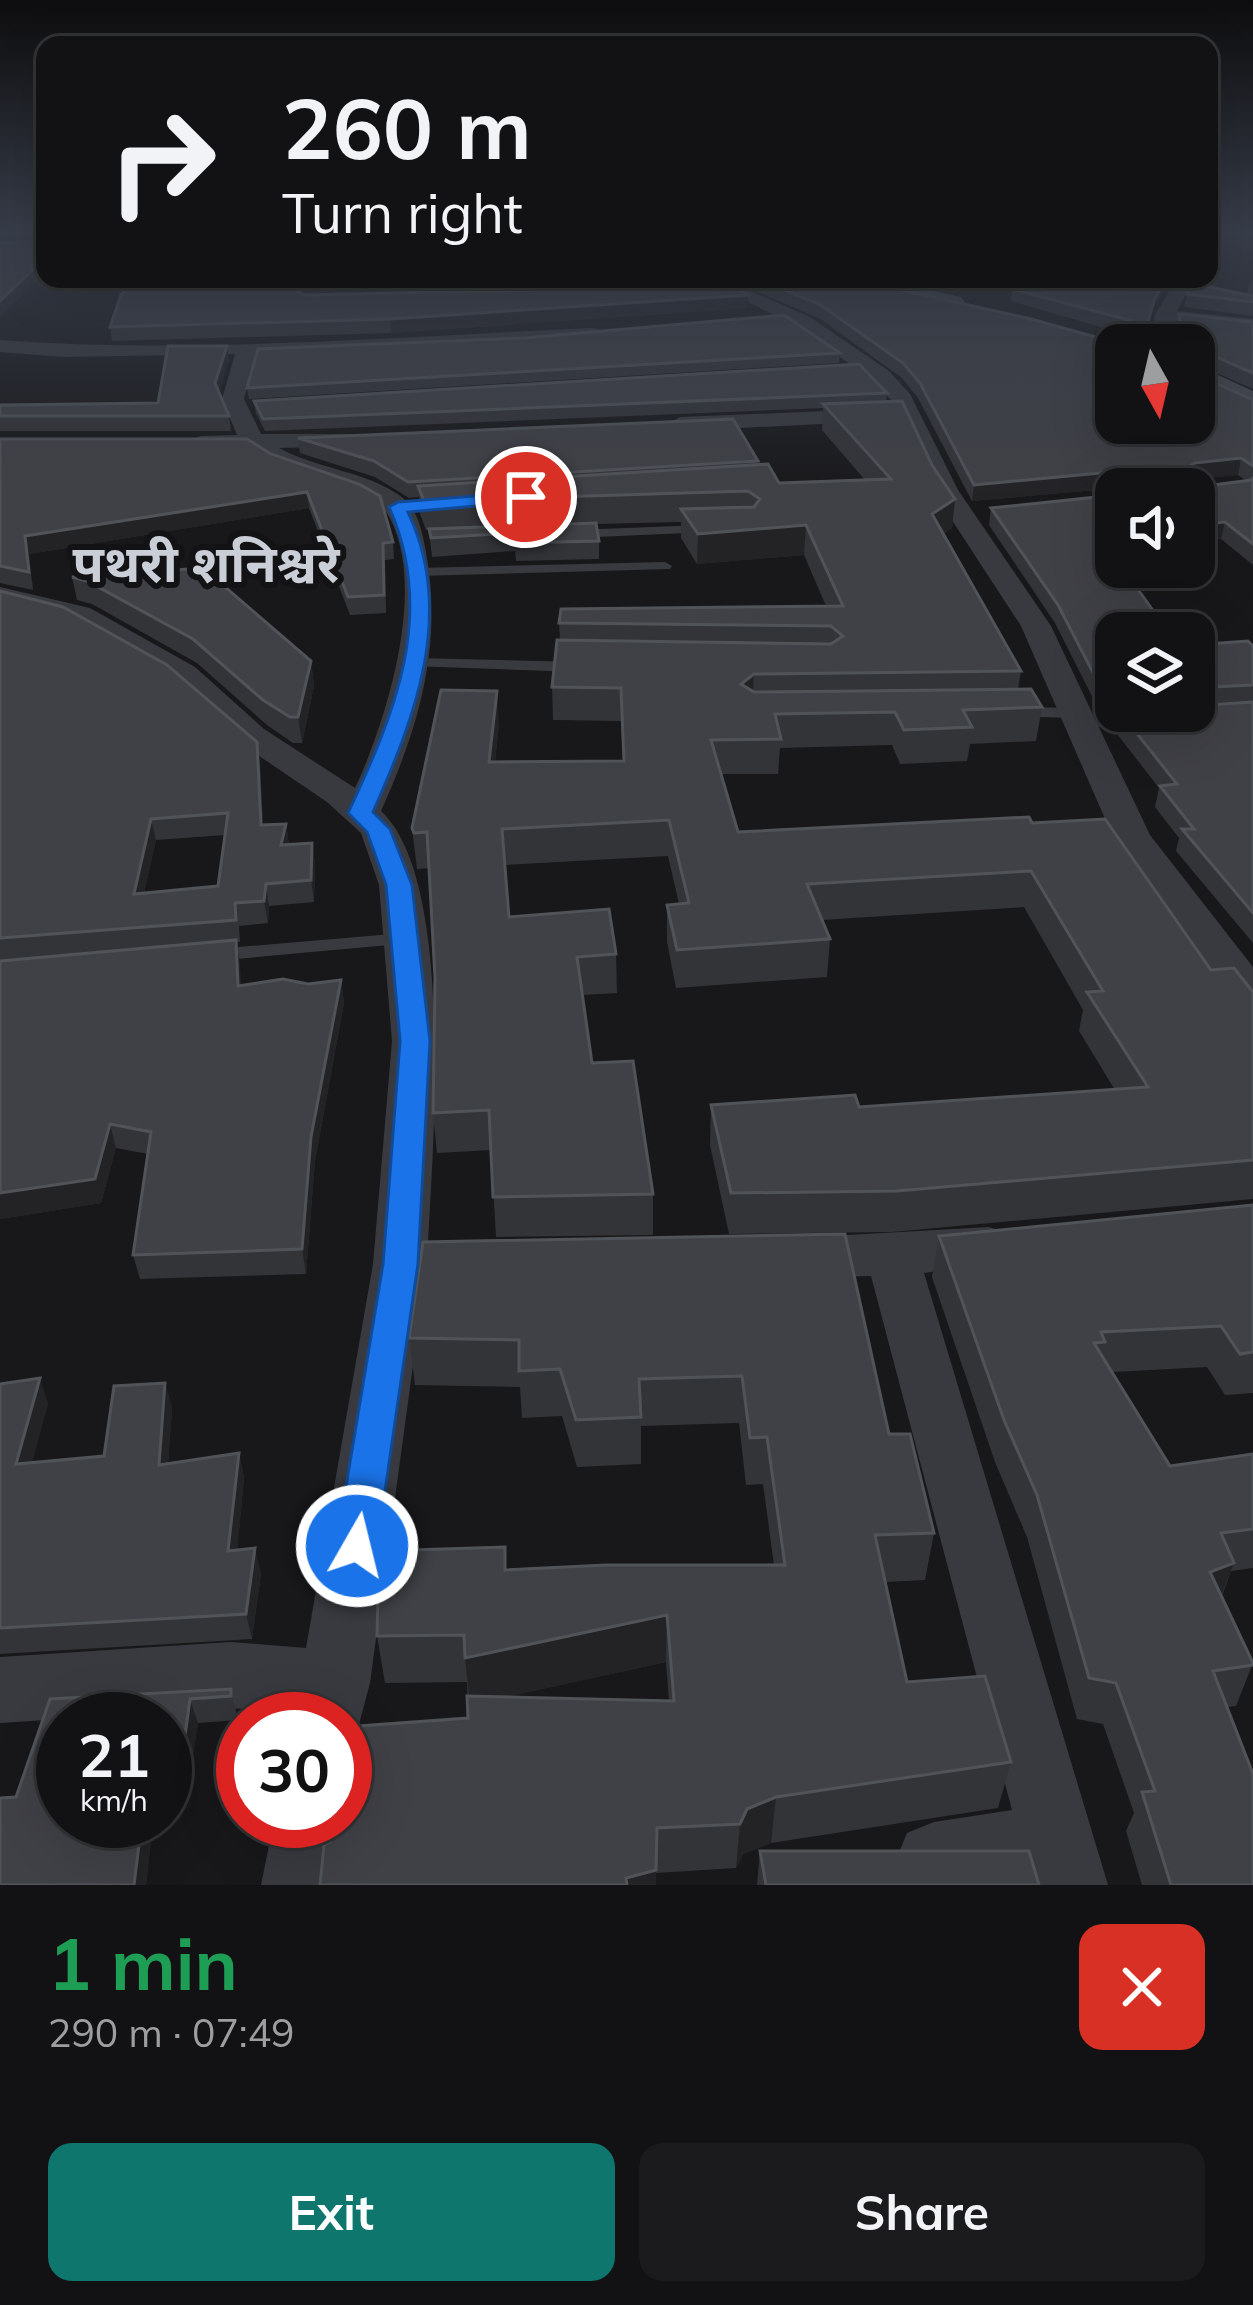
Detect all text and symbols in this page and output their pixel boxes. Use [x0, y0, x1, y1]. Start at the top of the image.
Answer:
text: 260 m [282, 75, 532, 180]
icon: right [84, 84, 240, 240]
text: Turn right [282, 179, 523, 247]
north arrow [1095, 324, 1215, 444]
map controls [1095, 324, 1215, 732]
pin [475, 446, 577, 548]
icon: arrive [493, 464, 559, 530]
button: sound [1095, 468, 1215, 588]
district label: पथरी शनिश्चरे [73, 531, 341, 595]
button: layers [1095, 612, 1215, 732]
position arrow [294, 1483, 420, 1609]
speed limit sign: 30 [216, 1692, 372, 1848]
text: 21 [78, 1717, 150, 1792]
text: km/h [80, 1781, 148, 1819]
text: 1 min [48, 1918, 238, 2008]
button: close [1079, 1924, 1205, 2050]
text: 290 m · 07:49 [48, 2008, 294, 2057]
button: Exit [48, 2143, 615, 2281]
button: Share [639, 2143, 1205, 2281]

